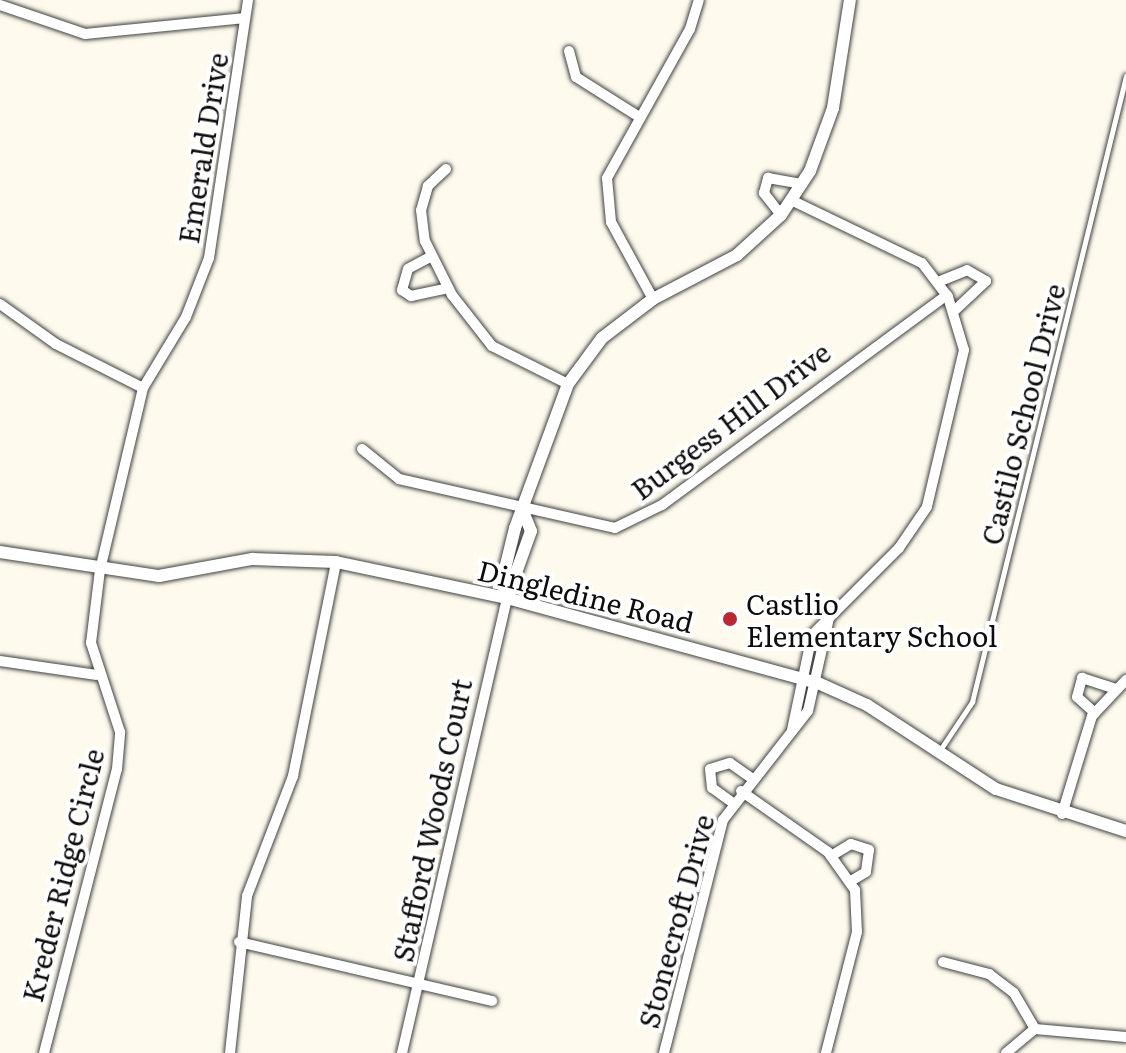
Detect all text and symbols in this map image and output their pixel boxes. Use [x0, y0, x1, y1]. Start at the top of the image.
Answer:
street label: Emerald Drive [170, 50, 234, 246]
street label: Castilo School Drive [973, 280, 1071, 548]
street label: Burgess Hill Drive [624, 334, 836, 506]
street label: Dingledine Road [475, 552, 697, 638]
place label: Castlio Elementary School [746, 586, 997, 652]
marker: Castlio Elementary School [721, 610, 739, 628]
street label: Stafford Woods Court [385, 675, 477, 965]
street label: Kreder Ridge Circle [14, 745, 110, 1005]
street label: Stonecroft Drive [630, 810, 720, 1032]

